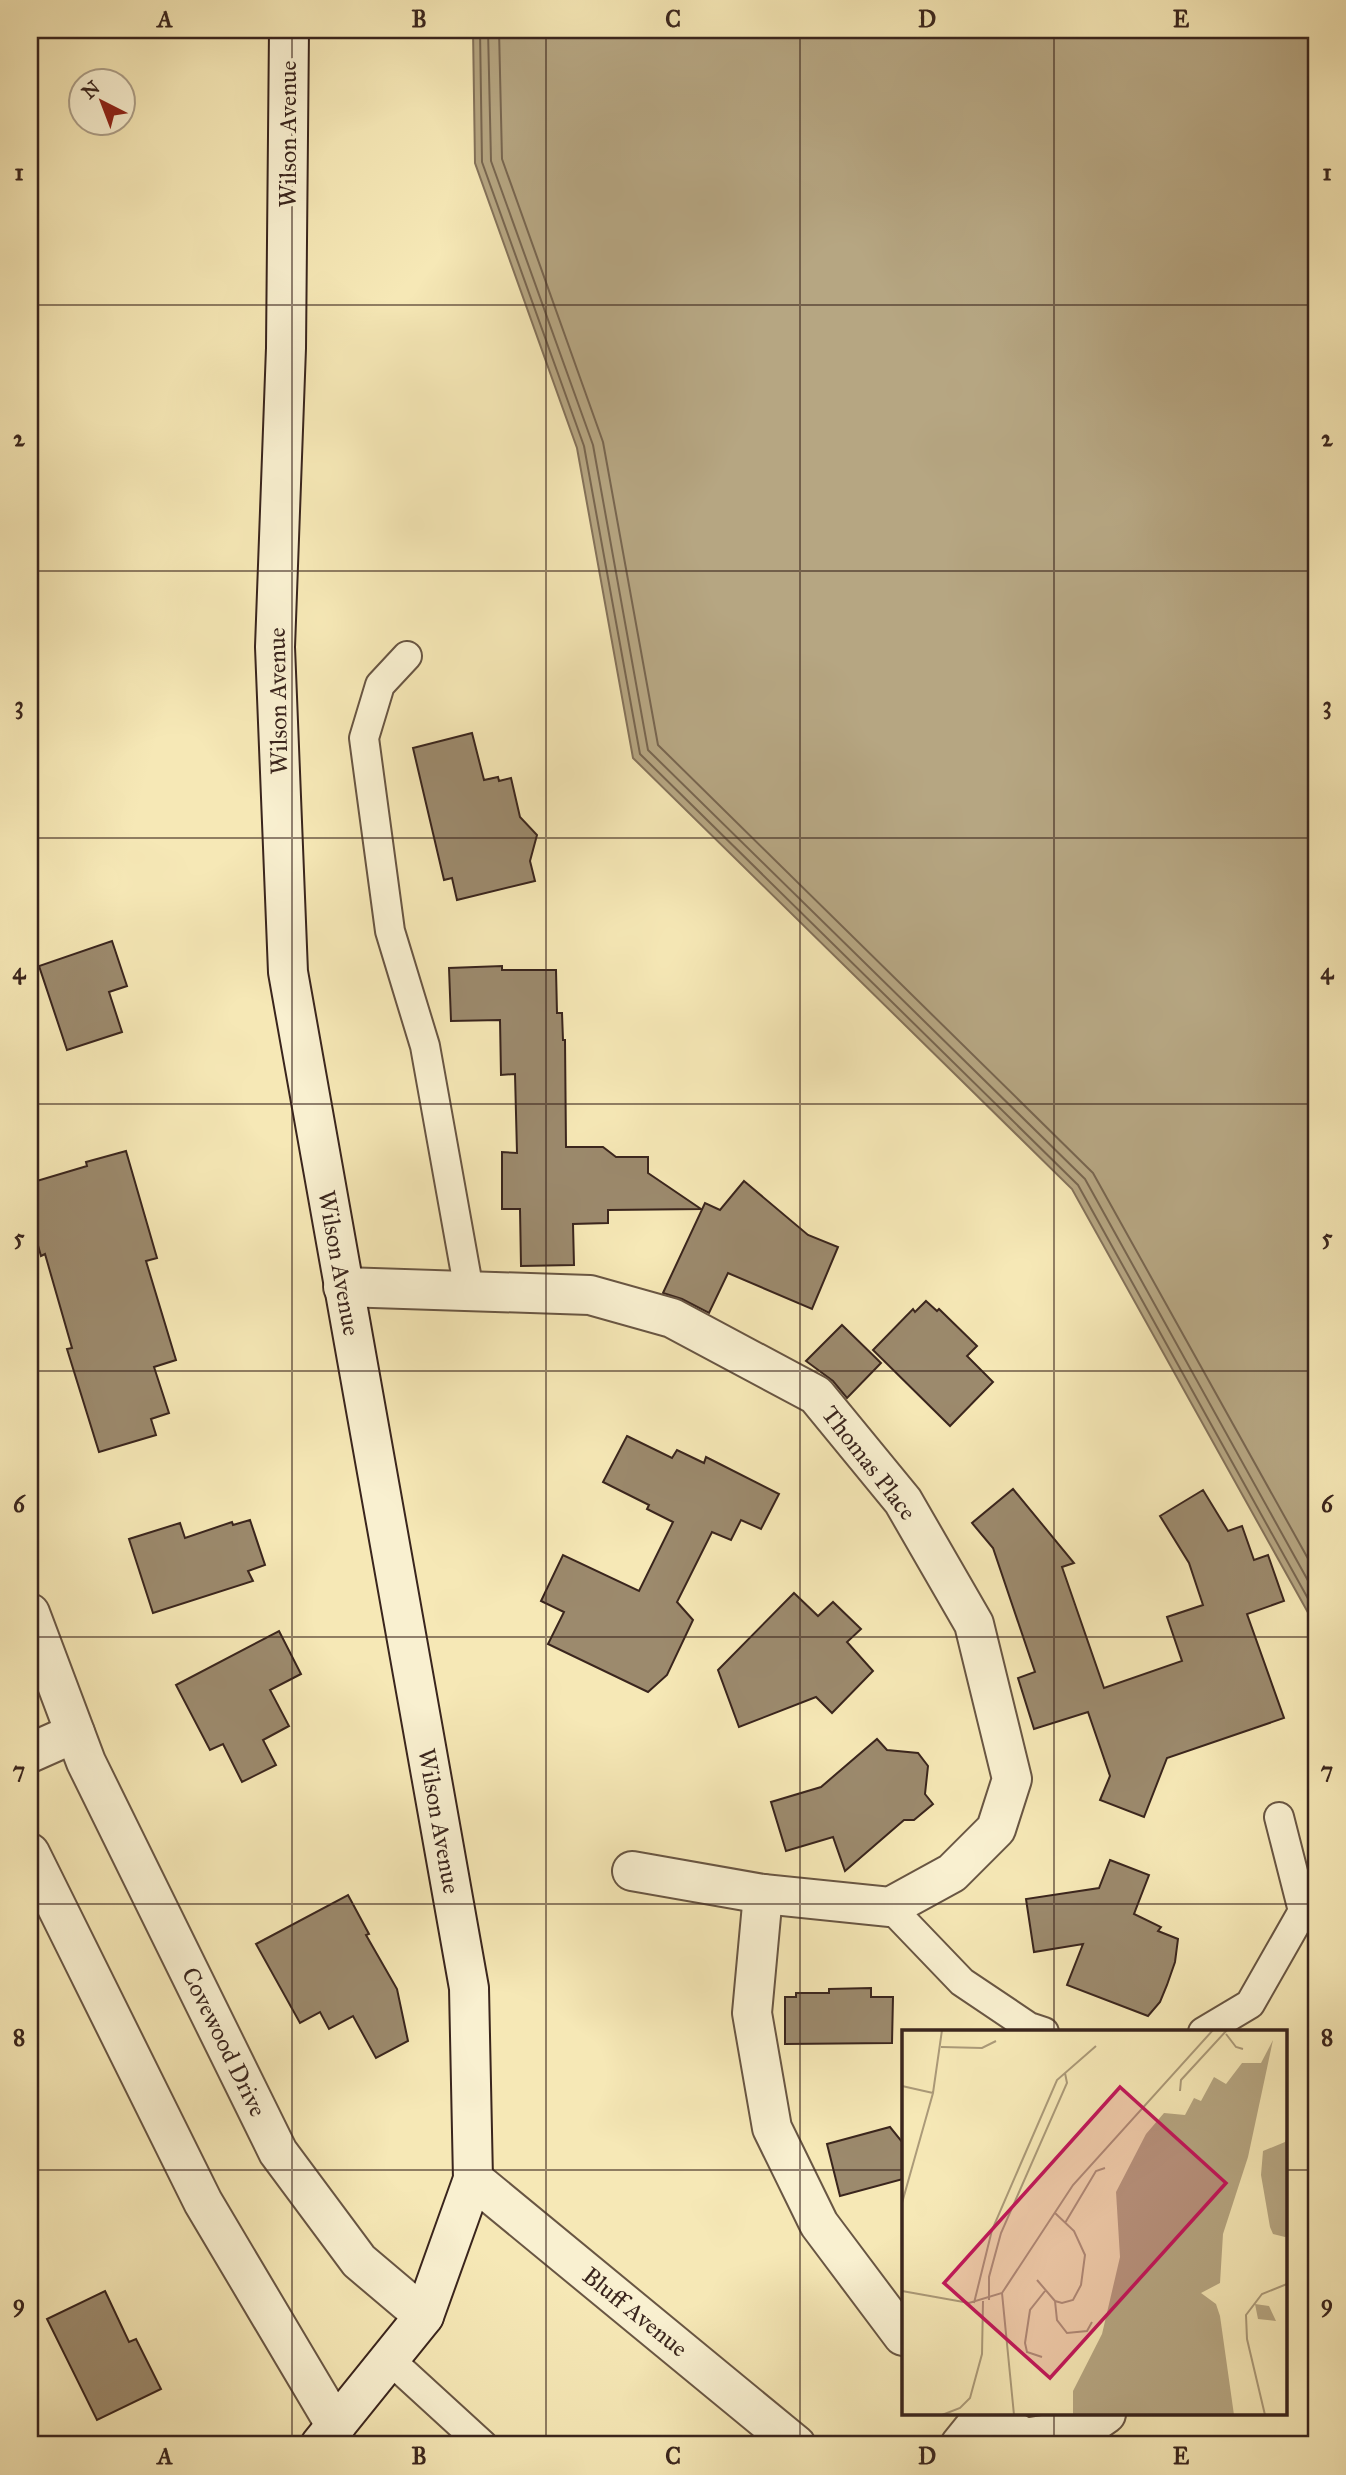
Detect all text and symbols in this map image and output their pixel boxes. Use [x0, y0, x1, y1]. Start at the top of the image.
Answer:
text: A [155, 5, 173, 33]
text: B [411, 5, 427, 33]
text: C [665, 5, 681, 33]
text: D [918, 5, 936, 33]
text: E [1173, 5, 1190, 33]
street label: Wilson Avenue [273, 60, 303, 208]
north arrow [66, 66, 136, 136]
text: N [77, 76, 105, 104]
text: 1 [14, 158, 24, 186]
text: 1 [1322, 158, 1332, 186]
text: 2 [13, 424, 25, 452]
text: 2 [1321, 424, 1333, 452]
street label: Wilson Avenue [262, 627, 294, 775]
text: 3 [14, 691, 24, 720]
text: 3 [1322, 691, 1332, 720]
text: 4 [13, 957, 27, 985]
text: 4 [1321, 957, 1335, 985]
street label: Wilson Avenue [311, 1188, 367, 1338]
text: 5 [14, 1223, 25, 1251]
text: 5 [1322, 1223, 1333, 1251]
street label: Thomas Place [815, 1400, 923, 1526]
text: 6 [13, 1490, 26, 1518]
text: 6 [1321, 1490, 1334, 1518]
street label: Wilson Avenue [411, 1746, 467, 1896]
text: 7 [13, 1756, 25, 1784]
text: 7 [1321, 1756, 1333, 1784]
street label: Covewood Drive [175, 1962, 273, 2122]
text: 8 [13, 2023, 25, 2051]
text: 8 [1321, 2023, 1333, 2051]
inset map [902, 2030, 1286, 2416]
street label: Bluff Avenue [576, 2261, 694, 2363]
text: 9 [13, 2289, 25, 2318]
text: 9 [1321, 2289, 1333, 2318]
text: A [155, 2442, 173, 2470]
text: B [411, 2442, 427, 2470]
text: C [665, 2442, 681, 2470]
text: D [918, 2442, 936, 2470]
text: E [1173, 2442, 1190, 2470]

